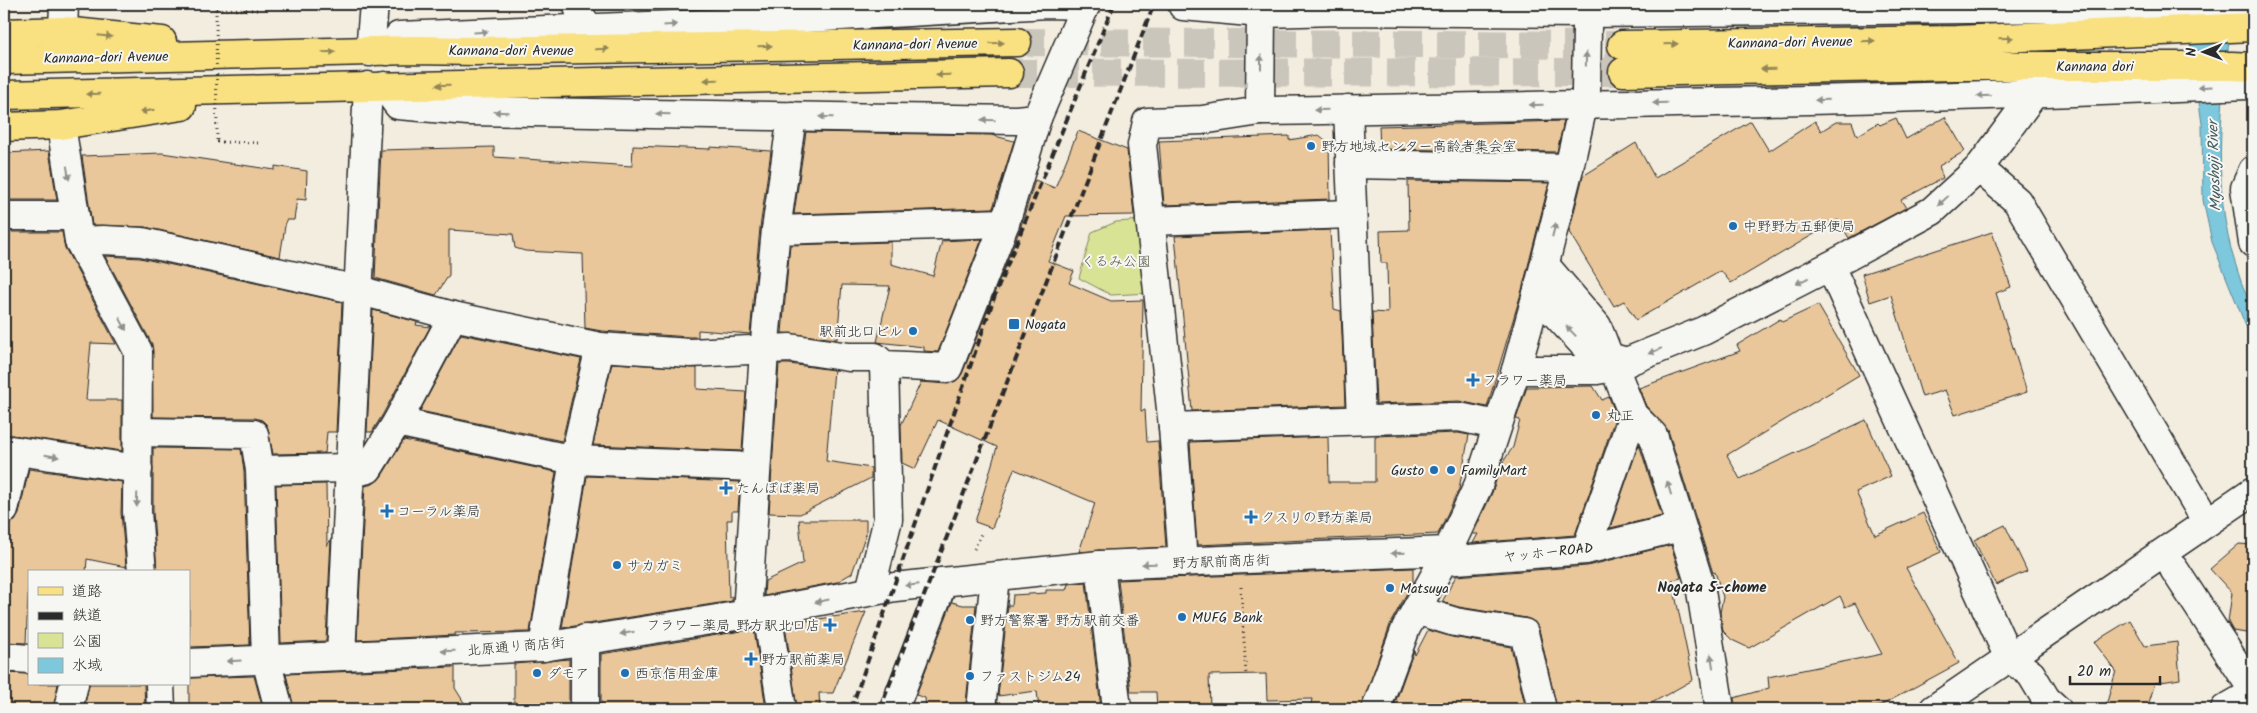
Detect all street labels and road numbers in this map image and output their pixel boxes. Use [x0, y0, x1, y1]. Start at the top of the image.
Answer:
street label: Kannana-dori Avenue [1727, 31, 1853, 55]
street label: Kannana-dori Avenue [852, 33, 978, 57]
street label: Kannana-dori Avenue [449, 40, 574, 62]
street label: Kannana-dori Avenue [43, 46, 169, 70]
street label: Kannana dori [2056, 56, 2134, 78]
street label: ヤッホーROAD [1502, 537, 1594, 569]
street label: 野方駅前商店街 [1172, 549, 1270, 575]
street label: 北原通り商店街 [466, 632, 566, 662]

